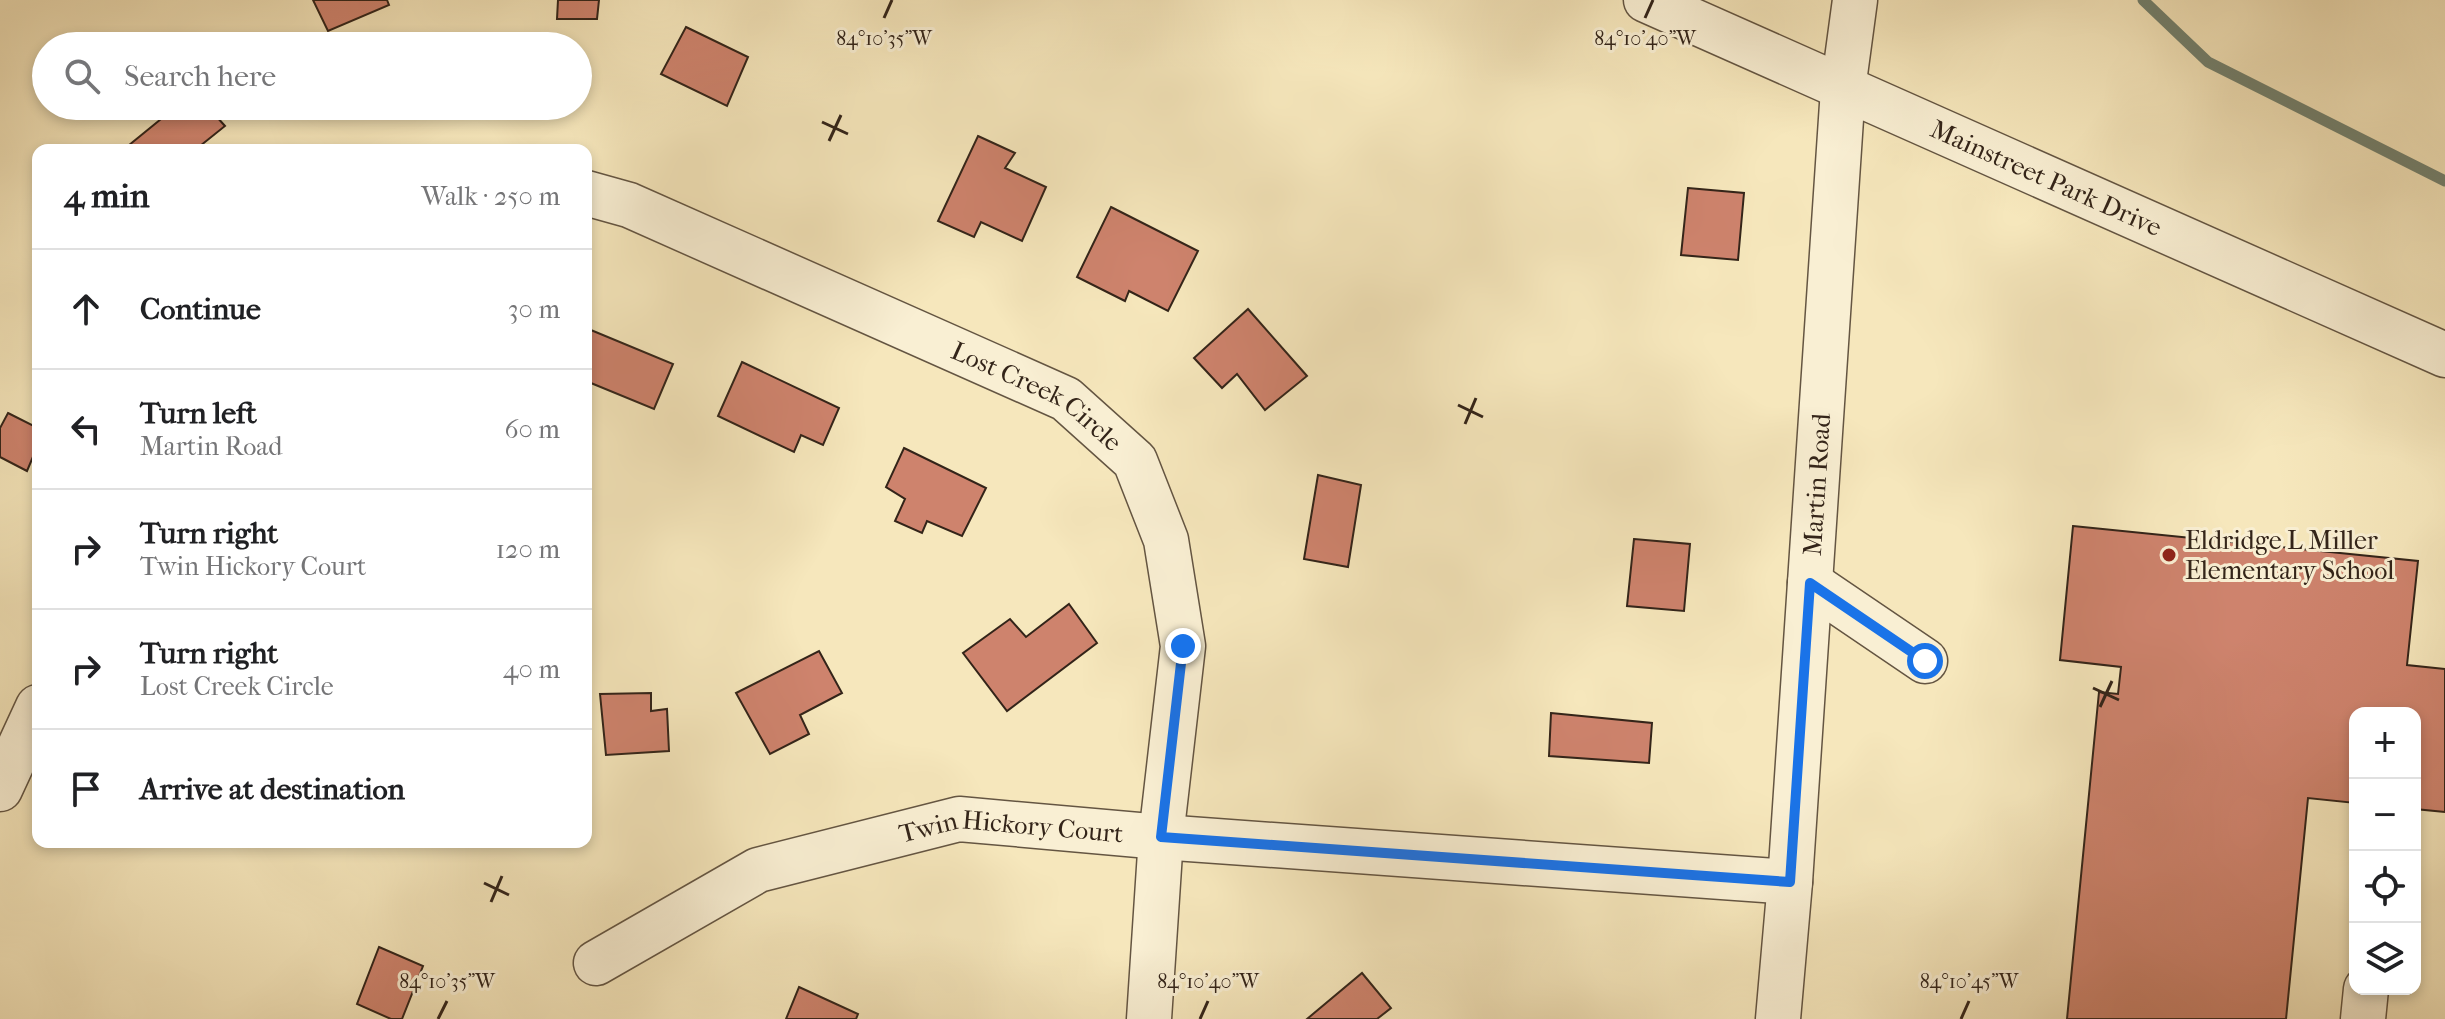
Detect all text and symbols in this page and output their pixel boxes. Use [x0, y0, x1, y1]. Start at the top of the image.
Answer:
text: 84°10'35"W [836, 27, 933, 50]
text: 84°10'40"W [1594, 27, 1697, 50]
search box [32, 32, 592, 120]
icon: search [60, 54, 104, 98]
text: Search here [124, 59, 276, 94]
street label: Mainstreet Park Drive [1926, 113, 2167, 243]
text: 4 min [64, 176, 149, 216]
text: Walk · 250 m [421, 181, 560, 212]
icon: ahead [64, 287, 108, 331]
text: Continue [140, 292, 261, 327]
text: 30 m [508, 294, 560, 325]
street label: Lost Creek Circle [947, 335, 1129, 457]
text: Turn left [140, 396, 257, 431]
icon: left [64, 407, 108, 451]
street label: Martin Road [1796, 411, 1837, 557]
text: 60 m [504, 414, 560, 445]
text: Martin Road [140, 431, 283, 462]
text: Turn right [140, 516, 278, 551]
place label: Eldridge L Miller Elementary School [2185, 525, 2394, 586]
icon: right [64, 527, 108, 571]
text: 120 m [496, 534, 560, 565]
marker: Eldridge L Miller Elementary School [2160, 546, 2178, 564]
text: Twin Hickory Court [140, 551, 366, 582]
route end [1165, 628, 1201, 664]
text: Turn right [140, 636, 278, 671]
route start [1907, 643, 1943, 679]
icon: right [64, 647, 108, 691]
text: 40 m [503, 654, 560, 685]
text: Lost Creek Circle [140, 671, 334, 702]
map controls [2349, 707, 2421, 995]
button: + [2349, 707, 2421, 779]
icon: arrive [64, 767, 108, 811]
text: Arrive at destination [140, 772, 405, 807]
button: − [2349, 779, 2421, 851]
street label: Twin Hickory Court [896, 803, 1125, 849]
button: locate [2349, 851, 2421, 923]
button: layers [2349, 923, 2421, 995]
text: 84°10'35"W [399, 970, 496, 993]
text: 84°10'40"W [1157, 970, 1260, 993]
text: 84°10'45"W [1920, 970, 2020, 993]

